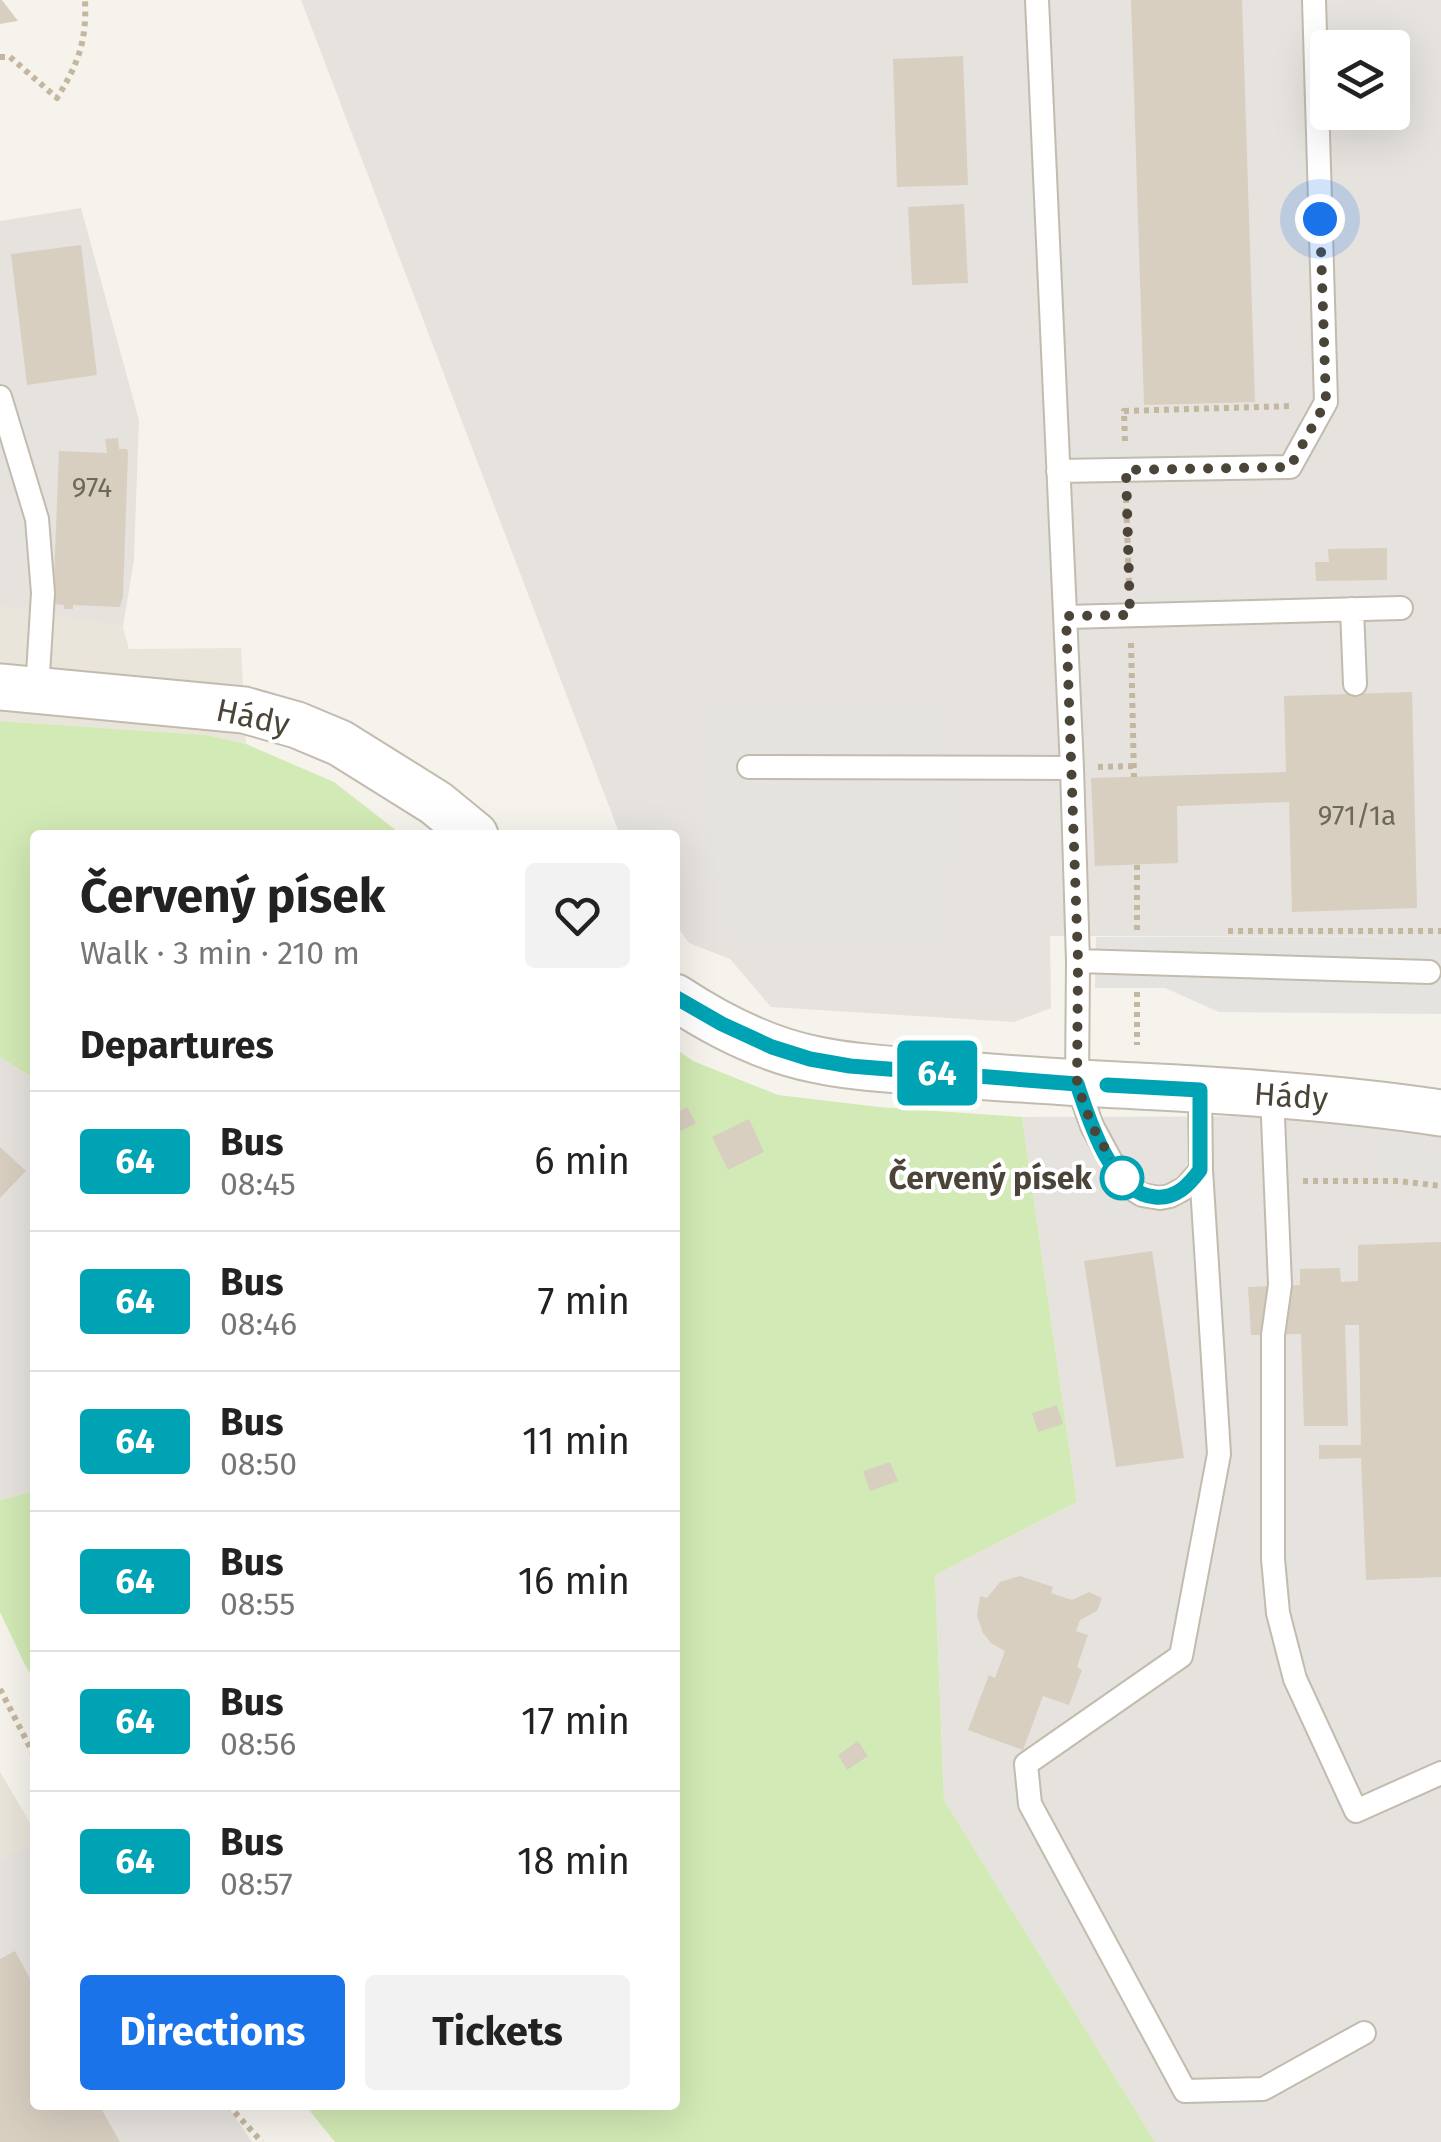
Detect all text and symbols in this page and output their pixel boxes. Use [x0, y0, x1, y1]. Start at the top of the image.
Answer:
map controls [1310, 30, 1410, 130]
button: layers [1310, 30, 1410, 130]
your location [1295, 194, 1345, 244]
house number: 974 [72, 471, 112, 504]
street label: Hády [213, 691, 293, 743]
house number: 971/1a [1318, 799, 1396, 832]
button: heart [525, 863, 630, 968]
text: Červený písek [80, 867, 385, 925]
text: Walk · 3 min · 210 m [80, 934, 360, 972]
text: Departures [80, 1022, 274, 1068]
line badge: 64 [892, 1040, 982, 1106]
text: 64 [917, 1052, 957, 1094]
street label: Hády [1253, 1074, 1330, 1118]
text: Bus [220, 1119, 284, 1165]
text: 6 min [534, 1138, 630, 1184]
text: 64 [115, 1140, 155, 1182]
marker: Červený písek [1101, 1157, 1143, 1199]
place label: Červený písek [889, 1158, 1092, 1197]
text: 08:45 [220, 1165, 296, 1203]
text: Bus [220, 1259, 284, 1305]
text: 7 min [538, 1278, 630, 1324]
text: 64 [115, 1280, 155, 1322]
text: 08:46 [220, 1305, 297, 1343]
text: Bus [220, 1399, 284, 1445]
text: 11 min [522, 1418, 630, 1464]
text: 64 [115, 1420, 155, 1462]
text: 08:50 [220, 1445, 297, 1483]
text: Bus [220, 1539, 284, 1585]
text: 16 min [518, 1558, 630, 1604]
text: 64 [115, 1560, 155, 1602]
text: 08:55 [220, 1585, 295, 1623]
text: Bus [220, 1679, 284, 1725]
text: 17 min [521, 1698, 630, 1744]
text: 64 [115, 1700, 155, 1742]
text: 08:56 [220, 1725, 296, 1763]
text: Bus [220, 1819, 284, 1865]
text: 18 min [517, 1838, 630, 1884]
text: 64 [115, 1840, 155, 1882]
text: 08:57 [220, 1865, 293, 1903]
button: Directions [80, 1975, 345, 2090]
button: Tickets [365, 1975, 630, 2090]

